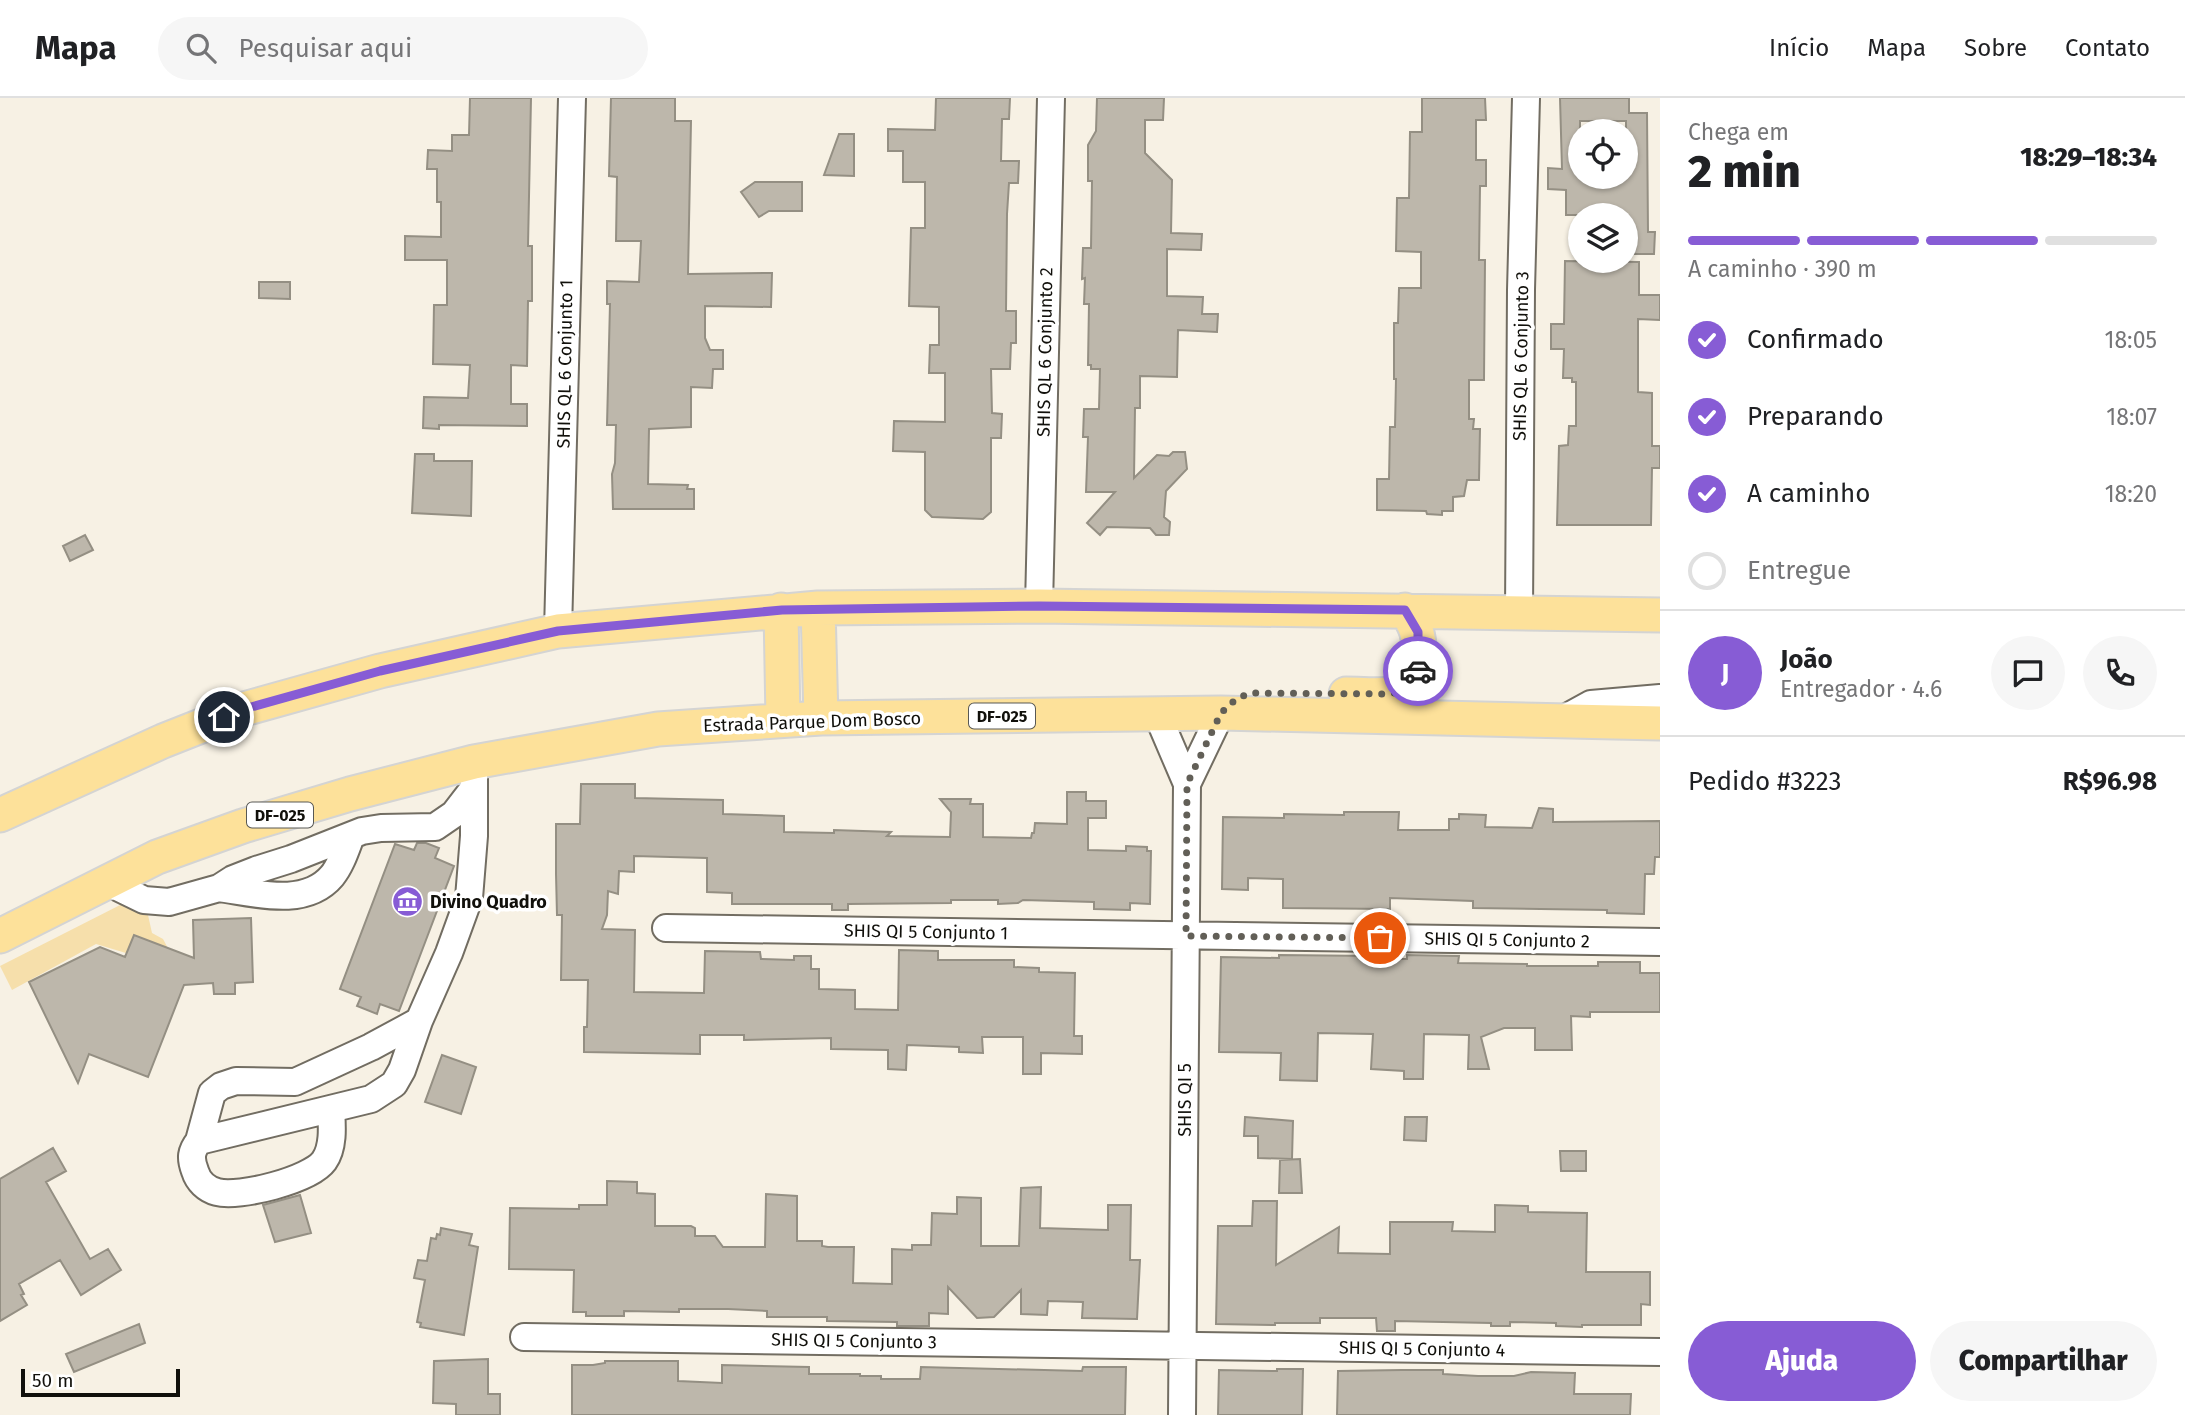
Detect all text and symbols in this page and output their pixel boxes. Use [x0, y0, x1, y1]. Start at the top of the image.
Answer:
search box [158, 17, 648, 80]
text: Mapa [35, 28, 116, 68]
icon: search [182, 29, 220, 67]
text: Pesquisar aqui [238, 33, 412, 64]
text: Início [1769, 34, 1829, 62]
text: Mapa [1867, 34, 1926, 62]
text: Sobre [1964, 34, 2027, 62]
text: Contato [2065, 34, 2150, 62]
text: Chega em [1688, 118, 1789, 146]
map controls [1568, 119, 1638, 273]
button: locate [1568, 119, 1638, 189]
text: 18:29–18:34 [2020, 142, 2157, 173]
text: 2 min [1688, 144, 1801, 199]
button: layers [1568, 203, 1638, 273]
text: A caminho · 390 m [1688, 255, 1877, 283]
street label: SHIS QL 6 Conjunto 2 [1033, 267, 1057, 437]
street label: SHIS QL 6 Conjunto 3 [1509, 271, 1533, 441]
street label: SHIS QL 6 Conjunto 1 [553, 280, 577, 448]
icon: check [1688, 321, 1726, 359]
text: Confirmado [1747, 324, 1884, 355]
text: 18:05 [2104, 326, 2157, 354]
icon: check [1688, 398, 1726, 436]
text: Preparando [1747, 401, 1884, 432]
text: 18:07 [2106, 403, 2157, 431]
icon: check [1688, 475, 1726, 513]
text: A caminho [1747, 478, 1870, 509]
text: 18:20 [2105, 480, 2157, 508]
text: Entregue [1747, 555, 1851, 586]
courier [1383, 636, 1453, 706]
button: chat [1991, 636, 2065, 710]
button: phone [2083, 636, 2157, 710]
text: João [1780, 644, 1833, 675]
icon: car [1399, 652, 1437, 690]
text: J [1721, 658, 1729, 689]
text: Entregador · 4.6 [1780, 675, 1942, 703]
pin [194, 687, 254, 747]
icon: home [205, 698, 243, 736]
road number: DF-025 [969, 704, 1035, 729]
street label: Estrada Parque Dom Bosco [703, 707, 921, 737]
text: Pedido #3223 [1688, 766, 1842, 797]
text: R$96.98 [2063, 766, 2157, 797]
road number: DF-025 [247, 802, 313, 828]
museum icon: Divino Quadro [390, 885, 424, 919]
place label: Divino Quadro [430, 891, 547, 913]
pin [1350, 908, 1410, 968]
icon: bag [1361, 919, 1399, 957]
street label: SHIS QI 5 Conjunto 1 [844, 920, 1008, 944]
street label: SHIS QI 5 Conjunto 2 [1424, 928, 1590, 952]
street label: SHIS QI 5 [1174, 1063, 1196, 1137]
button: Ajuda [1688, 1321, 1916, 1401]
button: Compartilhar [1930, 1321, 2157, 1401]
street label: SHIS QI 5 Conjunto 3 [771, 1329, 937, 1353]
street label: SHIS QI 5 Conjunto 4 [1339, 1337, 1506, 1361]
scale bar [21, 1366, 180, 1398]
text: 50 m [32, 1369, 73, 1392]

